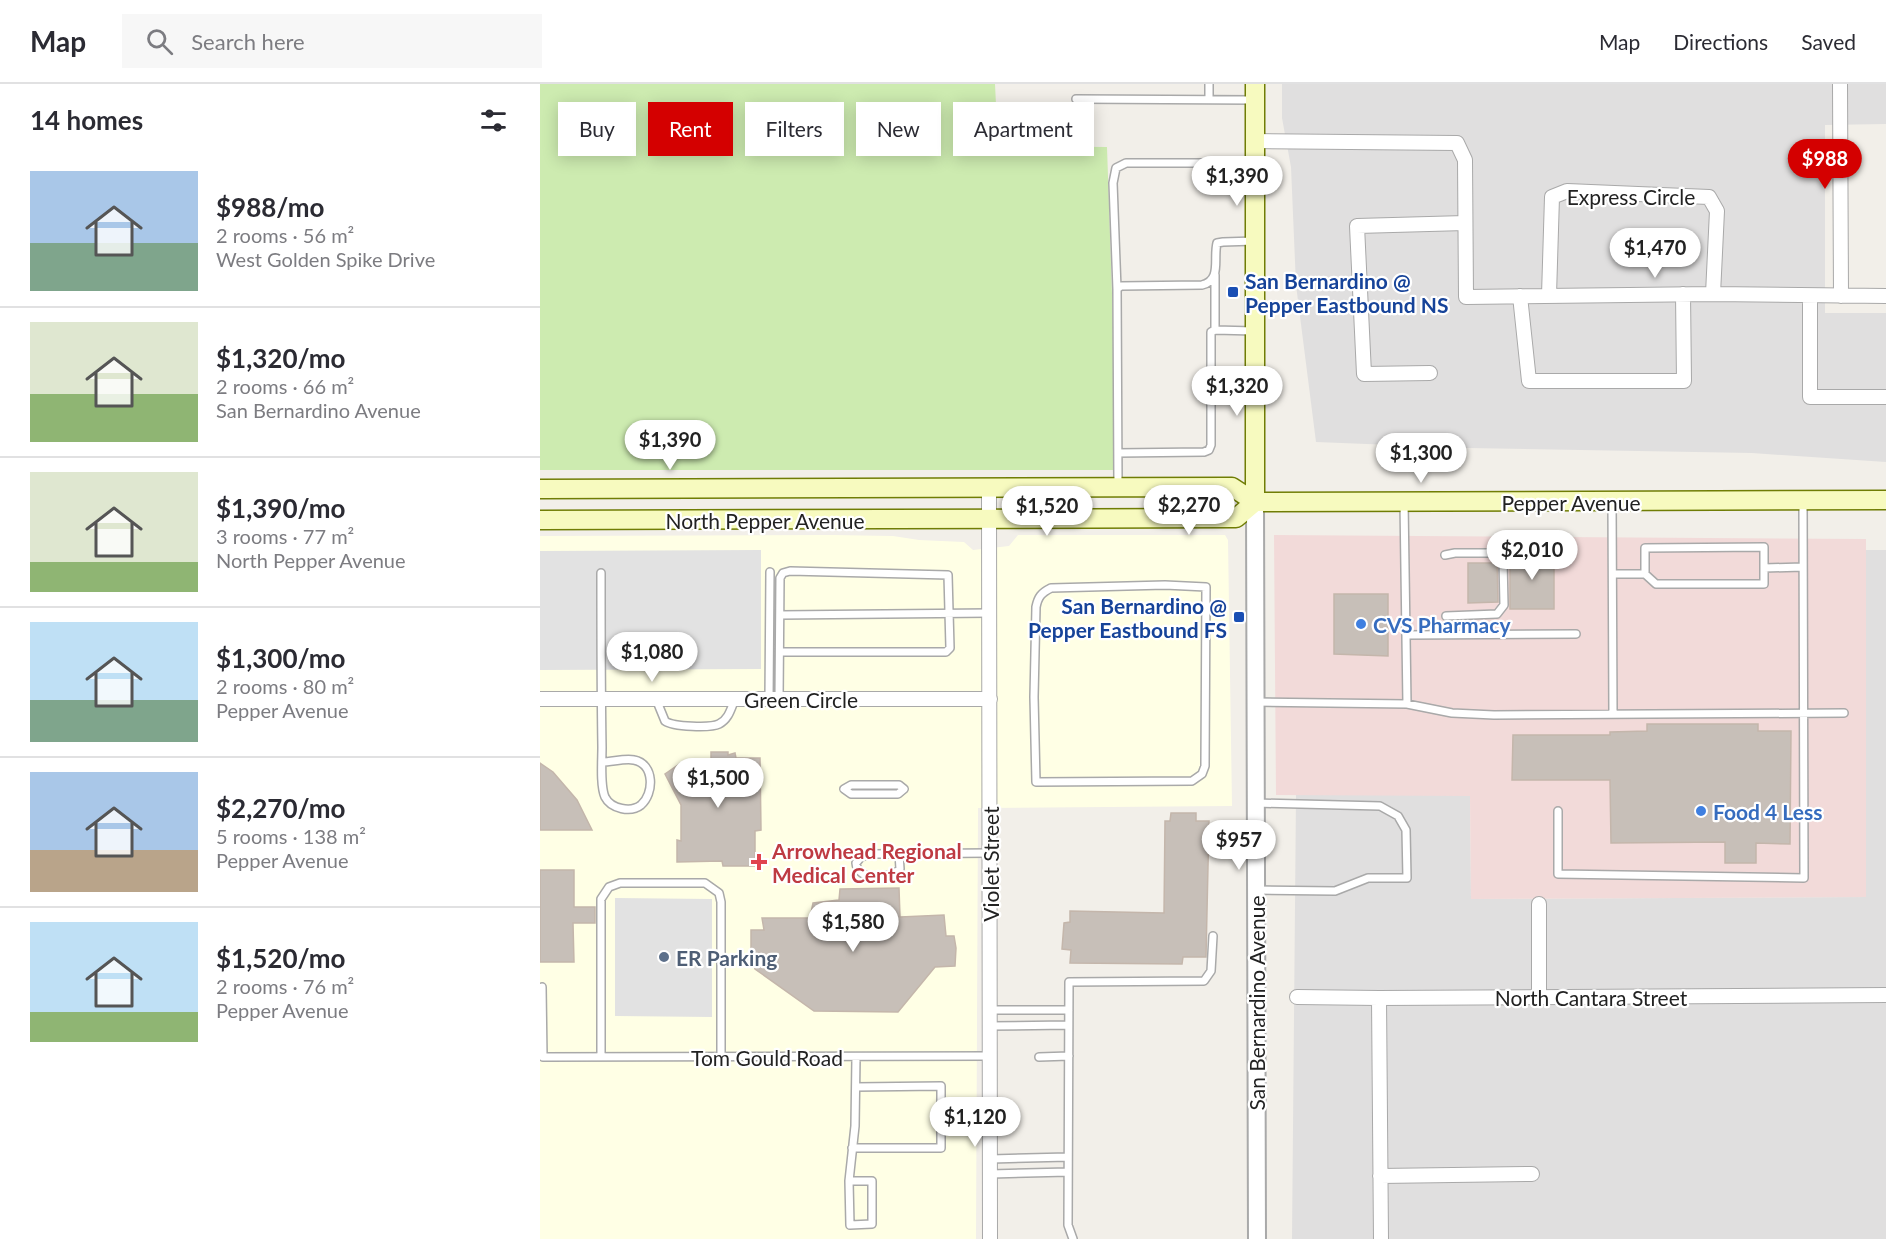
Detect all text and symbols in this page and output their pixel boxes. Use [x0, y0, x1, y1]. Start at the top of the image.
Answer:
search box [122, 14, 542, 68]
text: Map [30, 24, 86, 58]
icon: search [143, 25, 176, 58]
text: Search here [191, 28, 305, 55]
text: Map [1599, 29, 1640, 54]
text: Directions [1673, 29, 1768, 54]
text: Saved [1801, 29, 1856, 54]
chip: Buy [558, 102, 636, 156]
chip: Rent [648, 102, 733, 156]
chip: Filters [745, 102, 844, 156]
chip: New [856, 102, 941, 156]
chip: Apartment [953, 102, 1094, 156]
text: 14 homes [30, 104, 143, 136]
icon: filters [477, 104, 510, 137]
pin: $988 [1789, 139, 1861, 190]
text: $988 [1802, 146, 1848, 170]
pin: $1,390 [1188, 156, 1286, 207]
text: $1,390 [1206, 163, 1268, 187]
street label: Express Circle [1567, 184, 1695, 209]
text: $988/mo [216, 191, 324, 223]
icon: home [78, 195, 150, 267]
text: 2 rooms · 56 m² [216, 223, 354, 247]
pin: $1,470 [1606, 228, 1704, 279]
text: $1,470 [1624, 235, 1686, 259]
text: West Golden Spike Drive [216, 247, 435, 271]
place label: San Bernardino @ Pepper Eastbound NS [1245, 268, 1448, 317]
marker: San Bernardino @ Pepper Eastbound NS [1226, 285, 1240, 299]
text: $1,320/mo [216, 342, 346, 374]
icon: home [78, 346, 150, 418]
pin: $1,320 [1188, 366, 1286, 417]
text: $1,320 [1206, 373, 1268, 397]
text: 2 rooms · 66 m² [216, 374, 354, 398]
text: San Bernardino Avenue [216, 398, 421, 422]
pin: $1,390 [621, 420, 719, 471]
text: $1,390 [639, 427, 701, 451]
pin: $1,300 [1372, 433, 1470, 484]
text: $1,300 [1390, 440, 1452, 464]
pin: $2,270 [1140, 485, 1238, 536]
pin: $1,520 [998, 486, 1096, 537]
street label: Pepper Avenue [1501, 490, 1641, 515]
text: $1,390/mo [216, 492, 346, 524]
text: $2,270 [1158, 492, 1220, 516]
text: $1,520 [1016, 493, 1078, 517]
icon: home [78, 496, 150, 568]
street label: North Pepper Avenue [665, 508, 865, 533]
text: 3 rooms · 77 m² [216, 524, 354, 548]
pin: $2,010 [1483, 530, 1581, 581]
text: $2,010 [1501, 537, 1563, 561]
text: North Pepper Avenue [216, 548, 406, 572]
place label: San Bernardino @ Pepper Eastbound FS [1028, 593, 1227, 642]
marker: San Bernardino @ Pepper Eastbound FS [1232, 610, 1246, 624]
place label: CVS Pharmacy [1373, 612, 1511, 637]
marker: CVS Pharmacy [1354, 617, 1368, 631]
pin: $1,080 [603, 632, 701, 683]
text: $1,080 [621, 639, 683, 663]
text: $1,300/mo [216, 642, 346, 674]
icon: home [78, 646, 150, 718]
text: 2 rooms · 80 m² [216, 674, 354, 698]
street label: Green Circle [744, 687, 858, 712]
text: Pepper Avenue [216, 698, 349, 722]
pin: $1,500 [669, 758, 767, 809]
text: $1,500 [687, 765, 749, 789]
text: $2,270/mo [216, 792, 346, 824]
icon: home [78, 796, 150, 868]
place label: Food 4 Less [1713, 799, 1822, 824]
marker: Food 4 Less [1694, 804, 1708, 818]
street label: Violet Street [978, 806, 1003, 922]
pin: $957 [1203, 820, 1275, 871]
text: 5 rooms · 138 m² [216, 824, 366, 848]
text: $957 [1216, 827, 1262, 851]
place label: Arrowhead Regional Medical Center [771, 838, 962, 887]
text: Pepper Avenue [216, 848, 349, 872]
marker: Arrowhead Regional Medical Center [750, 853, 768, 871]
street label: San Bernardino Avenue [1244, 896, 1269, 1110]
pin: $1,580 [804, 902, 902, 953]
text: $1,580 [822, 909, 884, 933]
text: $1,520/mo [216, 942, 346, 974]
place label: ER Parking [676, 945, 777, 970]
icon: home [78, 946, 150, 1018]
marker: ER Parking [657, 950, 671, 964]
text: 2 rooms · 76 m² [216, 974, 354, 998]
street label: North Cantara Street [1495, 985, 1688, 1010]
text: Pepper Avenue [216, 998, 349, 1022]
street label: Tom Gould Road [691, 1045, 843, 1070]
pin: $1,120 [926, 1097, 1024, 1148]
text: $1,120 [944, 1104, 1006, 1128]

